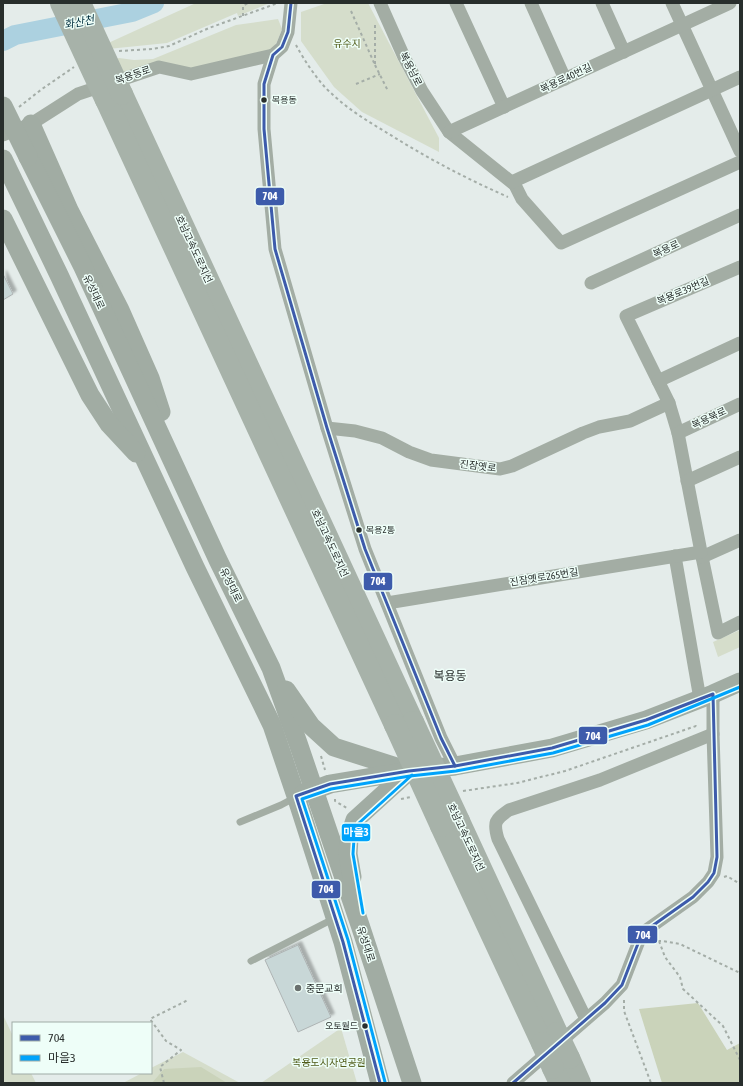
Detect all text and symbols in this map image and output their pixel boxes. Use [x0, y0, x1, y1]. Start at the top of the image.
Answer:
water label: 화산천 [63, 13, 97, 31]
park label: 유수지 [333, 38, 361, 49]
street label: 복용남로 [398, 50, 424, 88]
street label: 복용로40번길 [539, 61, 593, 95]
street label: 복용동로 [114, 64, 152, 86]
marker: 복용동 [259, 95, 269, 105]
place label: 복용동 [272, 95, 297, 105]
line badge: 704 [255, 187, 285, 206]
text: 704 [262, 190, 278, 202]
street label: 호남고속도로지선 [173, 213, 215, 285]
street label: 복용로 [651, 238, 681, 260]
street label: 유성대로 [81, 273, 107, 311]
street label: 복용로39번길 [655, 275, 711, 307]
street label: 복용북로 [690, 405, 728, 431]
street label: 진잠옛로 [459, 458, 497, 474]
street label: 호남고속도로지선 [309, 507, 351, 579]
marker: 복용2통 [354, 525, 364, 535]
place label: 복용2통 [366, 525, 395, 535]
street label: 유성대로 [218, 566, 244, 604]
street label: 진잠옛로265번길 [509, 566, 579, 588]
line badge: 704 [363, 572, 393, 591]
text: 704 [370, 575, 386, 587]
district label: 복용동 [433, 669, 467, 683]
line badge: 704 [578, 726, 608, 745]
text: 704 [585, 730, 601, 742]
street label: 호남고속도로지선 [445, 801, 487, 873]
line badge: 마을3 [341, 823, 371, 842]
text: 마을3 [343, 826, 369, 838]
line badge: 704 [311, 880, 341, 899]
text: 704 [318, 883, 334, 895]
street label: 유성대로 [355, 925, 377, 963]
line badge: 704 [627, 925, 658, 944]
text: 704 [635, 929, 651, 941]
marker: 중문교회 [293, 983, 303, 993]
place label: 중문교회 [306, 983, 343, 994]
place label: 오토월드 [325, 1021, 358, 1031]
marker: 오토월드 [360, 1021, 370, 1031]
legend [12, 1022, 152, 1074]
text: 704 [48, 1031, 65, 1045]
text: 마을3 [48, 1051, 76, 1065]
park label: 복용도시자연공원 [292, 1057, 366, 1068]

